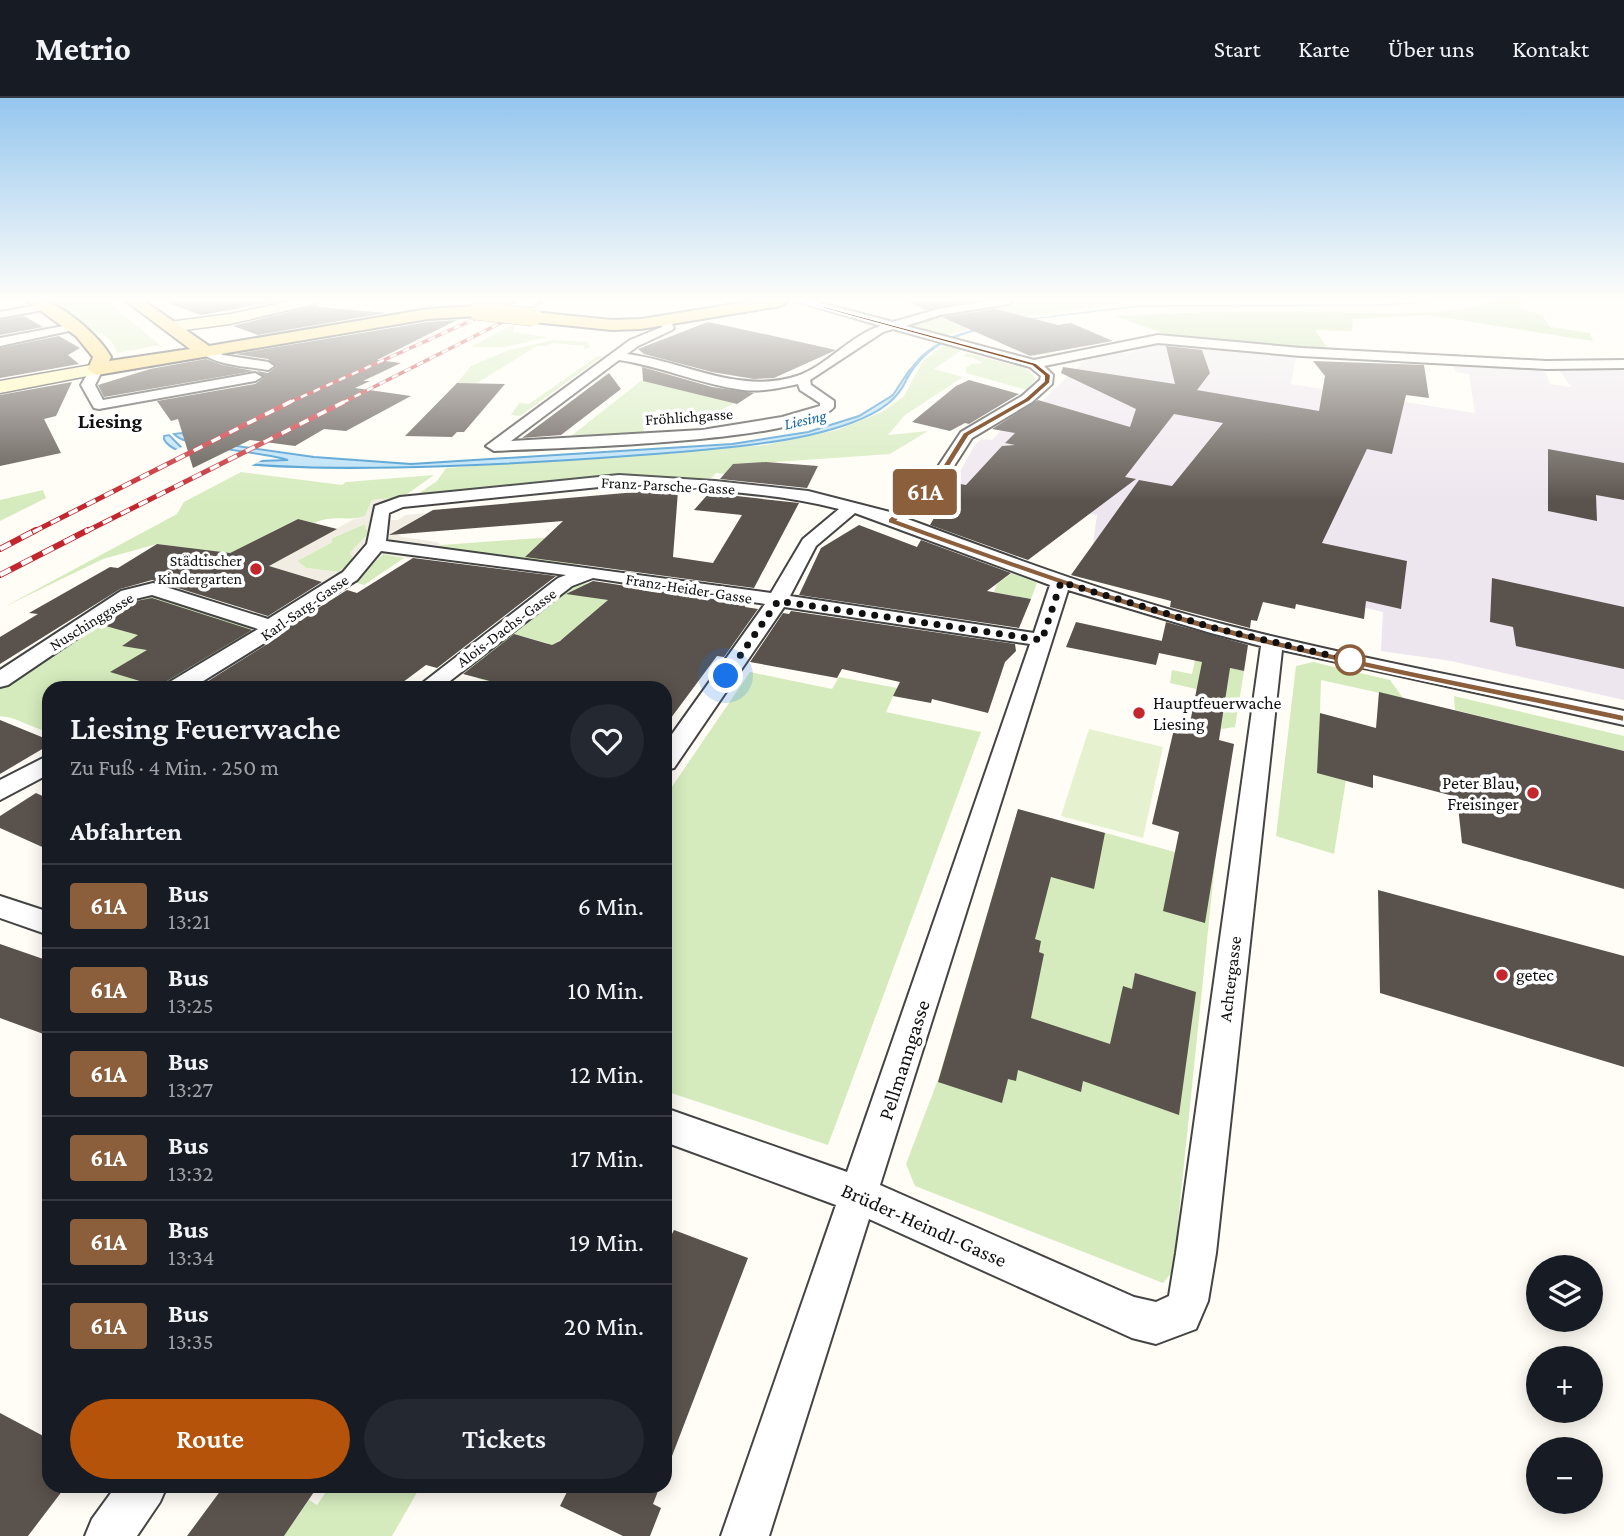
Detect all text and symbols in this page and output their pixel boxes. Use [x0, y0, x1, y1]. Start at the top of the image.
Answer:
text: Metrio [35, 30, 131, 67]
text: Start [1214, 35, 1260, 62]
text: Karte [1298, 35, 1350, 62]
text: Über uns [1388, 35, 1474, 62]
text: Kontakt [1512, 35, 1589, 62]
street label: Fröhlichgasse [645, 405, 734, 429]
water label: Liesing [782, 406, 829, 434]
district label: Liesing [78, 409, 143, 433]
line badge: 61A [885, 469, 965, 515]
street label: Franz-Parsche-Gasse [601, 473, 735, 497]
text: 61A [907, 478, 943, 505]
place label: Städtischer Kindergarten [158, 552, 242, 588]
marker: Städtischer Kindergarten [248, 561, 264, 577]
street label: Franz-Heider-Gasse [625, 570, 753, 607]
street label: Karl-Sarg-Gasse [257, 571, 352, 645]
street label: Alois-Dachs-Gasse [453, 584, 559, 670]
street label: Nuschinggasse [46, 589, 137, 655]
unlabelled marker [1335, 645, 1365, 675]
your location [708, 658, 743, 693]
place label: Hauptfeuerwache Liesing [1153, 693, 1282, 734]
button: heart [570, 704, 644, 778]
marker: Hauptfeuerwache Liesing [1131, 705, 1147, 721]
text: Liesing Feuerwache [70, 709, 341, 746]
text: Zu Fuß · 4 Min. · 250 m [70, 754, 279, 780]
place label: Peter Blau, Freisinger [1442, 773, 1520, 814]
marker: Peter Blau, Freisinger [1525, 785, 1541, 801]
text: Abfahrten [70, 817, 182, 846]
text: Bus [168, 879, 209, 908]
text: 61A [90, 892, 127, 919]
text: 6 Min. [578, 892, 644, 921]
text: 13:21 [168, 908, 210, 934]
street label: Achtergasse [1215, 935, 1245, 1023]
text: Bus [168, 963, 209, 992]
place label: getec [1516, 965, 1554, 985]
marker: getec [1494, 967, 1510, 983]
text: 61A [90, 976, 127, 1003]
text: 10 Min. [567, 976, 644, 1005]
text: 13:25 [168, 992, 214, 1018]
street label: Pellmanngasse [873, 997, 935, 1123]
text: Bus [168, 1047, 209, 1076]
text: 61A [90, 1060, 127, 1087]
text: 12 Min. [570, 1060, 644, 1089]
text: 13:27 [168, 1076, 213, 1102]
text: Bus [168, 1131, 209, 1160]
text: 61A [90, 1144, 127, 1171]
text: 17 Min. [570, 1144, 644, 1173]
text: 13:32 [168, 1160, 214, 1186]
street label: Brüder-Heindl-Gasse [838, 1178, 1010, 1272]
text: Bus [168, 1215, 209, 1244]
text: 61A [90, 1228, 127, 1255]
text: 19 Min. [569, 1228, 644, 1257]
text: 13:34 [168, 1244, 214, 1270]
map controls [1526, 1255, 1603, 1514]
button: layers [1526, 1255, 1603, 1332]
text: Bus [168, 1299, 209, 1328]
text: 61A [90, 1312, 127, 1339]
text: 20 Min. [564, 1312, 644, 1341]
text: 13:35 [168, 1328, 214, 1354]
button: + [1526, 1346, 1603, 1423]
button: Route [70, 1399, 350, 1479]
button: Tickets [364, 1399, 644, 1479]
button: − [1526, 1437, 1603, 1514]

